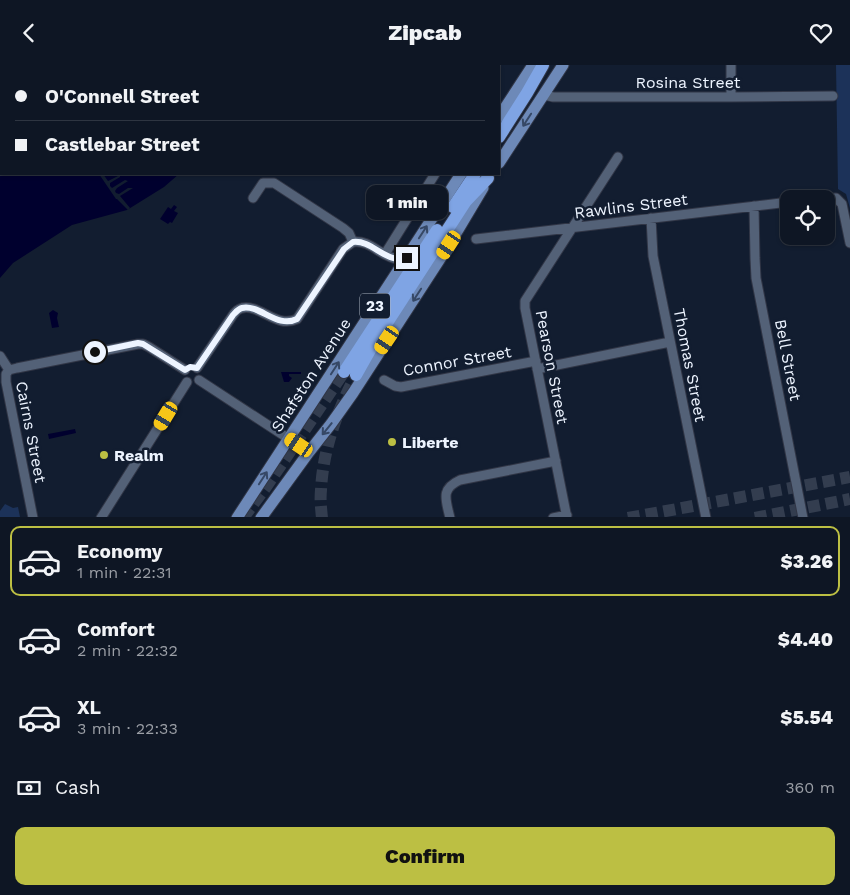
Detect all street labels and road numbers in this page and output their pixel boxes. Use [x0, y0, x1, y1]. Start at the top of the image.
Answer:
street label: Rosina Street [636, 73, 741, 92]
street label: Rawlins Street [573, 190, 689, 222]
road number: 23 [360, 293, 390, 319]
street label: Thomas Street [670, 307, 710, 424]
street label: Pearson Street [532, 308, 572, 426]
street label: Shafston Avenue [267, 315, 355, 435]
street label: Bell Street [771, 318, 805, 403]
street label: Connor Street [401, 342, 513, 380]
street label: Cairns Street [12, 380, 50, 485]

